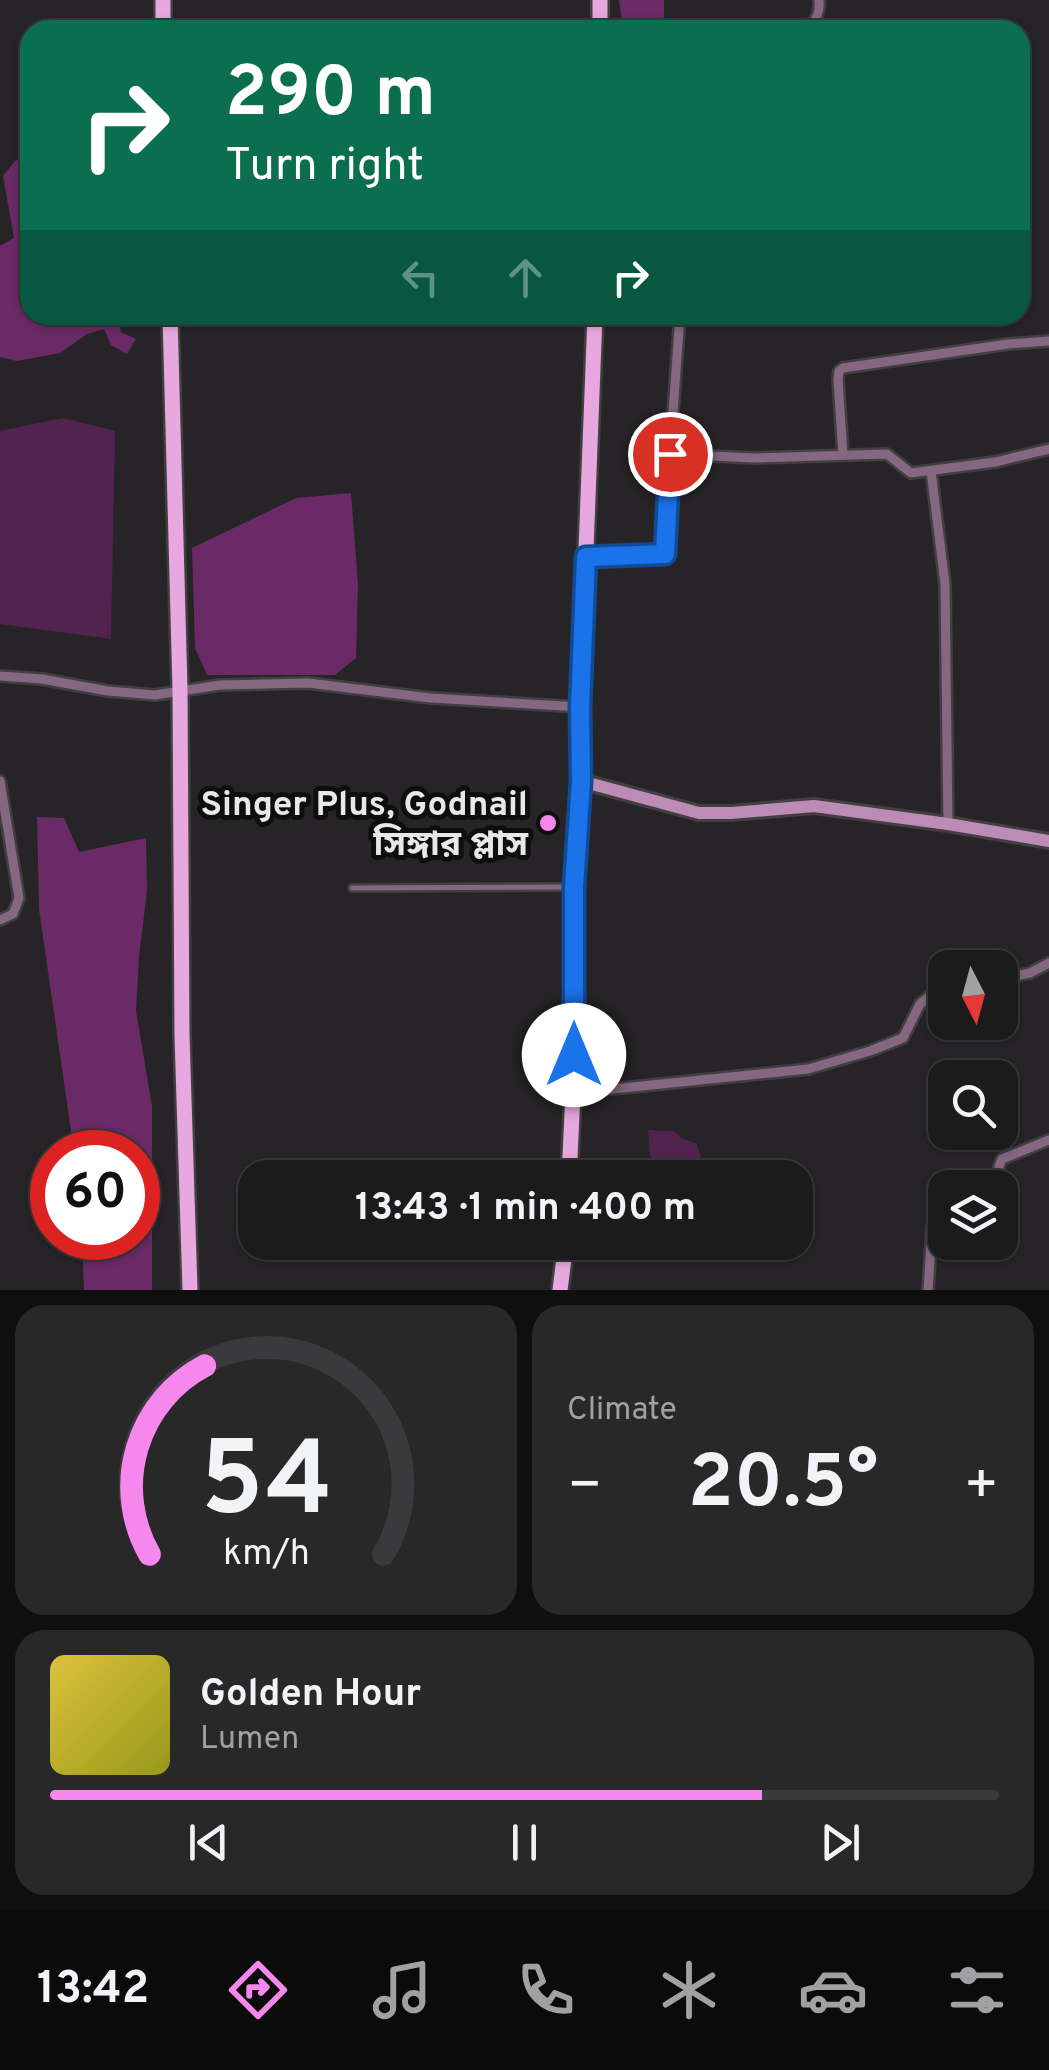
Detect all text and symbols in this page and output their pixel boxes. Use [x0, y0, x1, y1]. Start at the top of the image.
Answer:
text: 290 m [225, 52, 436, 141]
icon: right [60, 60, 190, 190]
text: Turn right [225, 139, 424, 196]
icon: left [393, 250, 448, 305]
icon: ahead [498, 250, 553, 305]
icon: right [603, 250, 658, 305]
pin [628, 412, 713, 497]
icon: arrive [643, 427, 698, 482]
place label: Singer Plus, Godnail সিঙ্গার প্লাস [201, 784, 528, 868]
marker: Singer Plus, Godnail সিঙ্গার প্লাস [537, 812, 559, 834]
north arrow [928, 950, 1018, 1040]
map controls [928, 950, 1018, 1260]
position arrow [522, 1003, 626, 1107]
button: search [928, 1060, 1018, 1150]
speed limit sign: 60 [30, 1130, 160, 1260]
button: layers [928, 1170, 1018, 1260]
text: 13:43 · 1 min · 400 m [355, 1185, 696, 1234]
text: Climate [567, 1391, 677, 1431]
text: 54 [200, 1420, 332, 1552]
text: 20.5° [688, 1439, 878, 1534]
text: − [567, 1453, 602, 1523]
text: + [964, 1453, 999, 1523]
text: km/h [223, 1532, 309, 1578]
text: Golden Hour [200, 1671, 421, 1720]
text: Lumen [200, 1720, 299, 1760]
icon: previous [181, 1815, 236, 1870]
icon: pause [497, 1815, 552, 1870]
icon: next [813, 1815, 868, 1870]
icon: directions [223, 1955, 293, 2025]
icon: music [367, 1955, 437, 2025]
icon: phone [511, 1955, 581, 2025]
icon: climate [654, 1955, 724, 2025]
icon: car [798, 1955, 868, 2025]
icon: filters [942, 1955, 1012, 2025]
text: 13:42 [37, 1962, 149, 2019]

